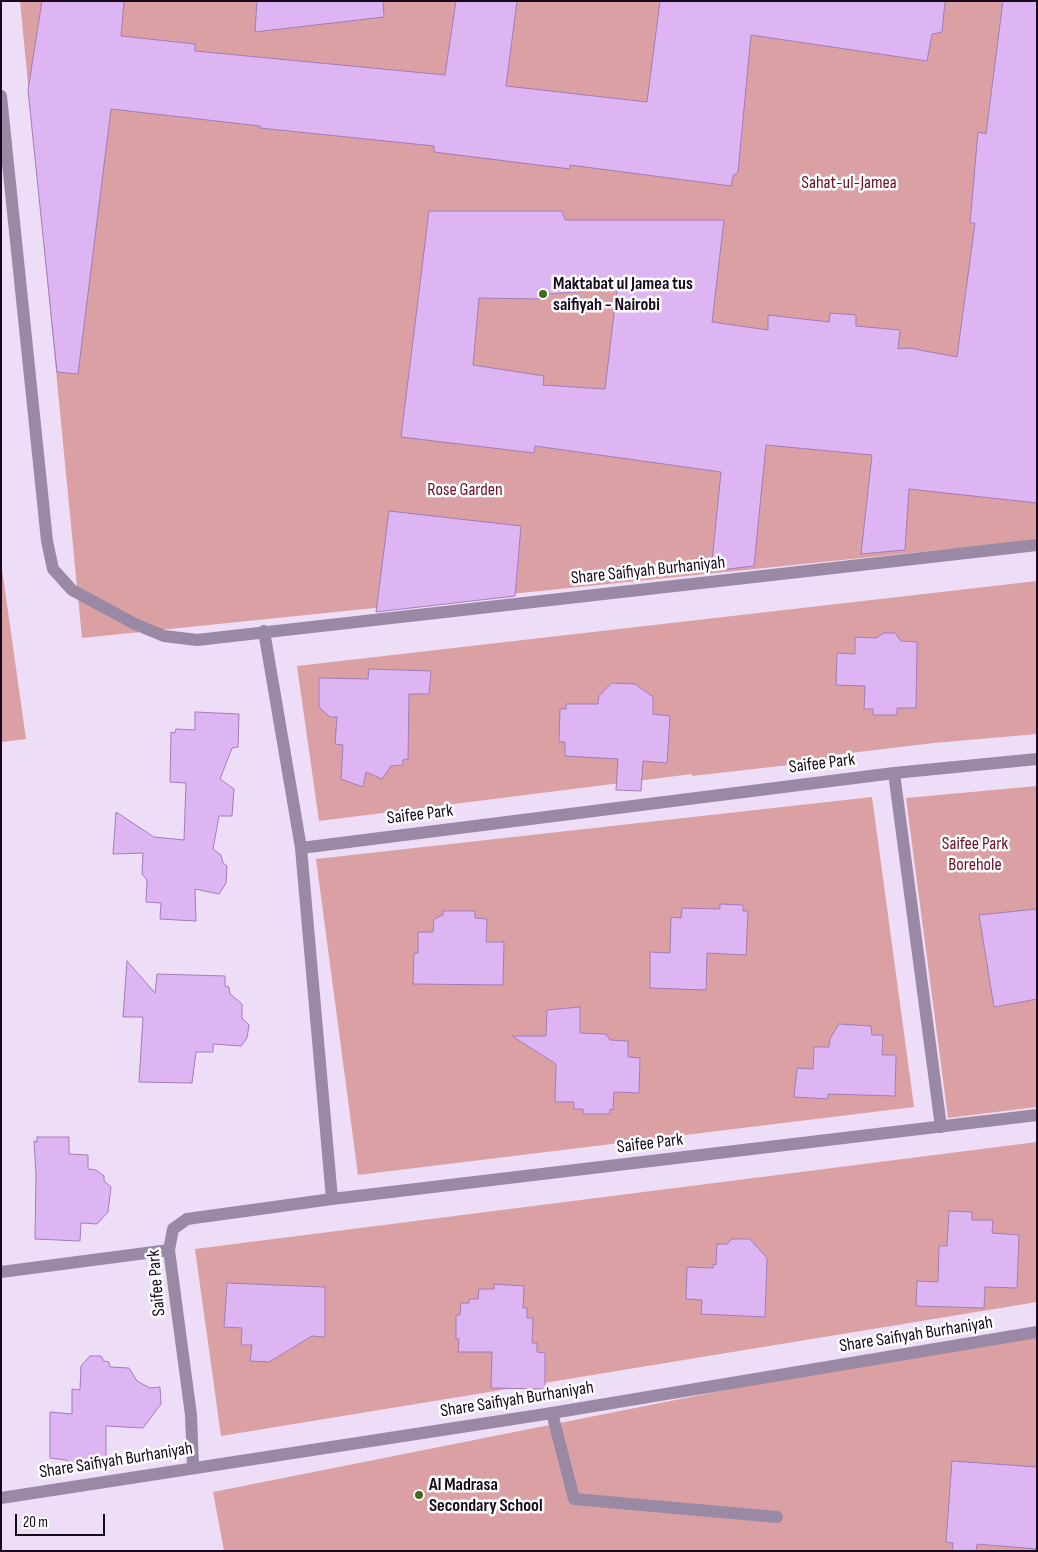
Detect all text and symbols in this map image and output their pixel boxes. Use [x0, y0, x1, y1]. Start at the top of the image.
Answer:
park label: Sahat-ul-Jamea [801, 172, 897, 194]
place label: Maktabat ul Jamea tus saifiyah - Nairobi [553, 273, 693, 316]
marker: Maktabat ul Jamea tus saifiyah - Nairobi [537, 288, 549, 300]
park label: Rose Garden [427, 479, 503, 501]
street label: Share Saifiyah Burhaniyah [570, 552, 726, 590]
street label: Saifee Park [788, 749, 856, 779]
street label: Saifee Park [386, 800, 454, 830]
park label: Saifee Park Borehole [942, 833, 1008, 876]
street label: Saifee Park [616, 1129, 684, 1159]
street label: Saifee Park [143, 1249, 171, 1317]
street label: Share Saifiyah Burhaniyah [838, 1312, 994, 1358]
street label: Share Saifiyah Burhaniyah [439, 1377, 595, 1423]
street label: Share Saifiyah Burhaniyah [38, 1438, 194, 1484]
place label: Al Madrasa Secondary School [429, 1474, 543, 1516]
marker: Al Madrasa Secondary School [413, 1489, 425, 1501]
scale bar [18, 1504, 108, 1536]
text: 20 m [23, 1513, 48, 1532]

